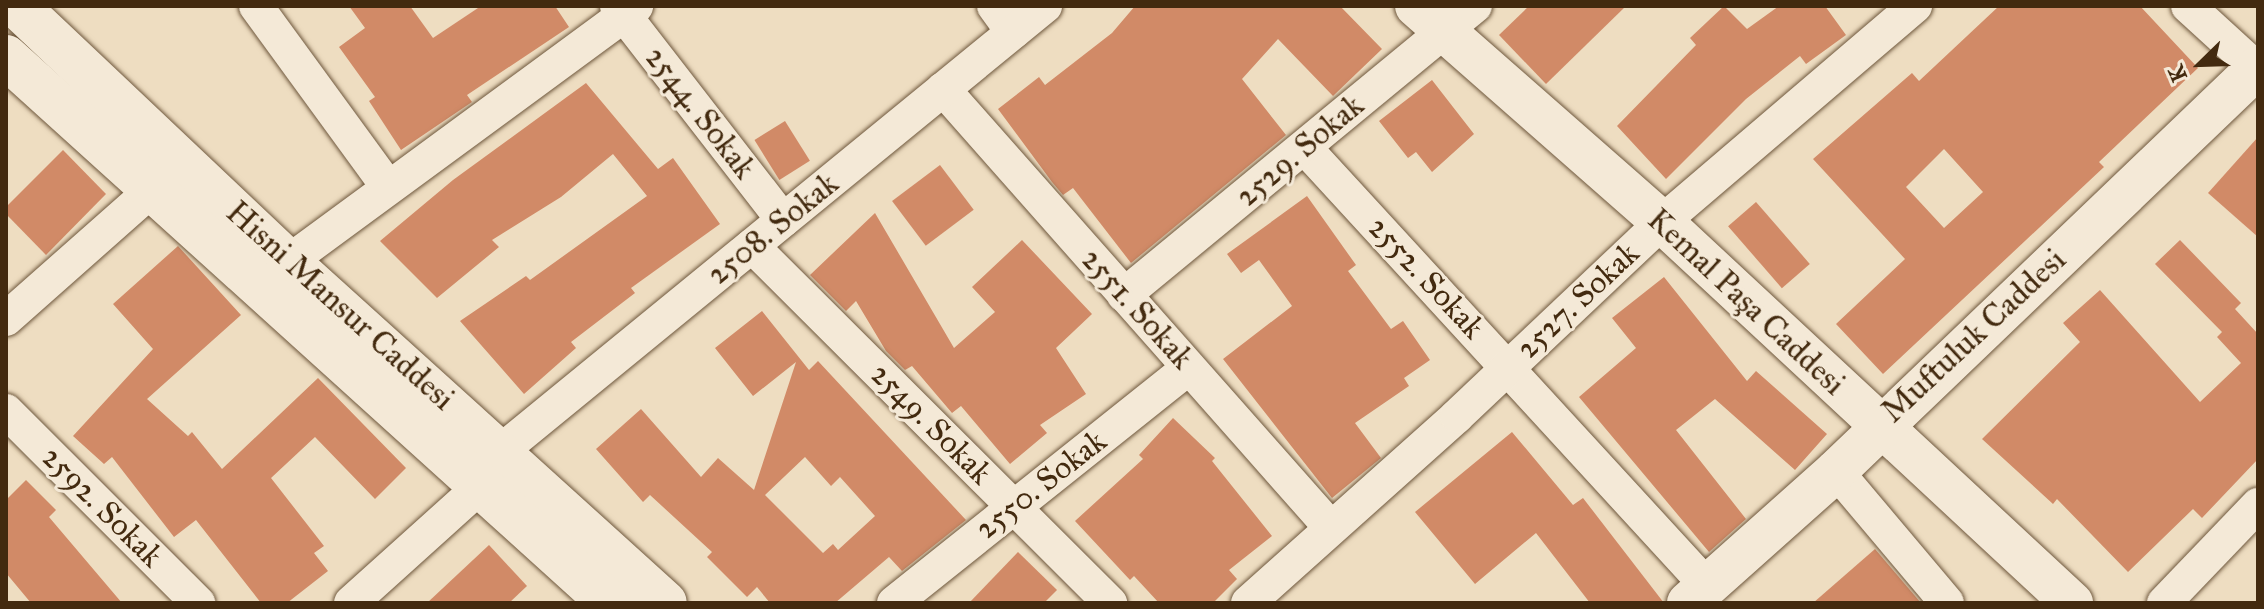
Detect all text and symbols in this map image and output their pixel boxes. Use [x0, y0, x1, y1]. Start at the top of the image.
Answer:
north arrow [2160, 24, 2240, 104]
street label: 2544. Sokak [636, 39, 764, 187]
text: K [2162, 61, 2193, 86]
street label: 2529. Sokak [1228, 87, 1372, 215]
street label: 2508. Sokak [700, 165, 846, 293]
street label: Hisni Mansur Caddesi [218, 193, 462, 419]
street label: Kemal Paşa Caddesi [1639, 201, 1853, 403]
street label: 2552. Sokak [1360, 209, 1492, 347]
street label: 2527. Sokak [1509, 235, 1647, 367]
street label: 2551. Sokak [1073, 241, 1201, 377]
street label: Muftuluk Caddesi [1874, 241, 2074, 431]
street label: 2549. Sokak [862, 355, 1000, 493]
street label: 2550. Sokak [968, 422, 1114, 548]
street label: 2592. Sokak [33, 438, 171, 576]

